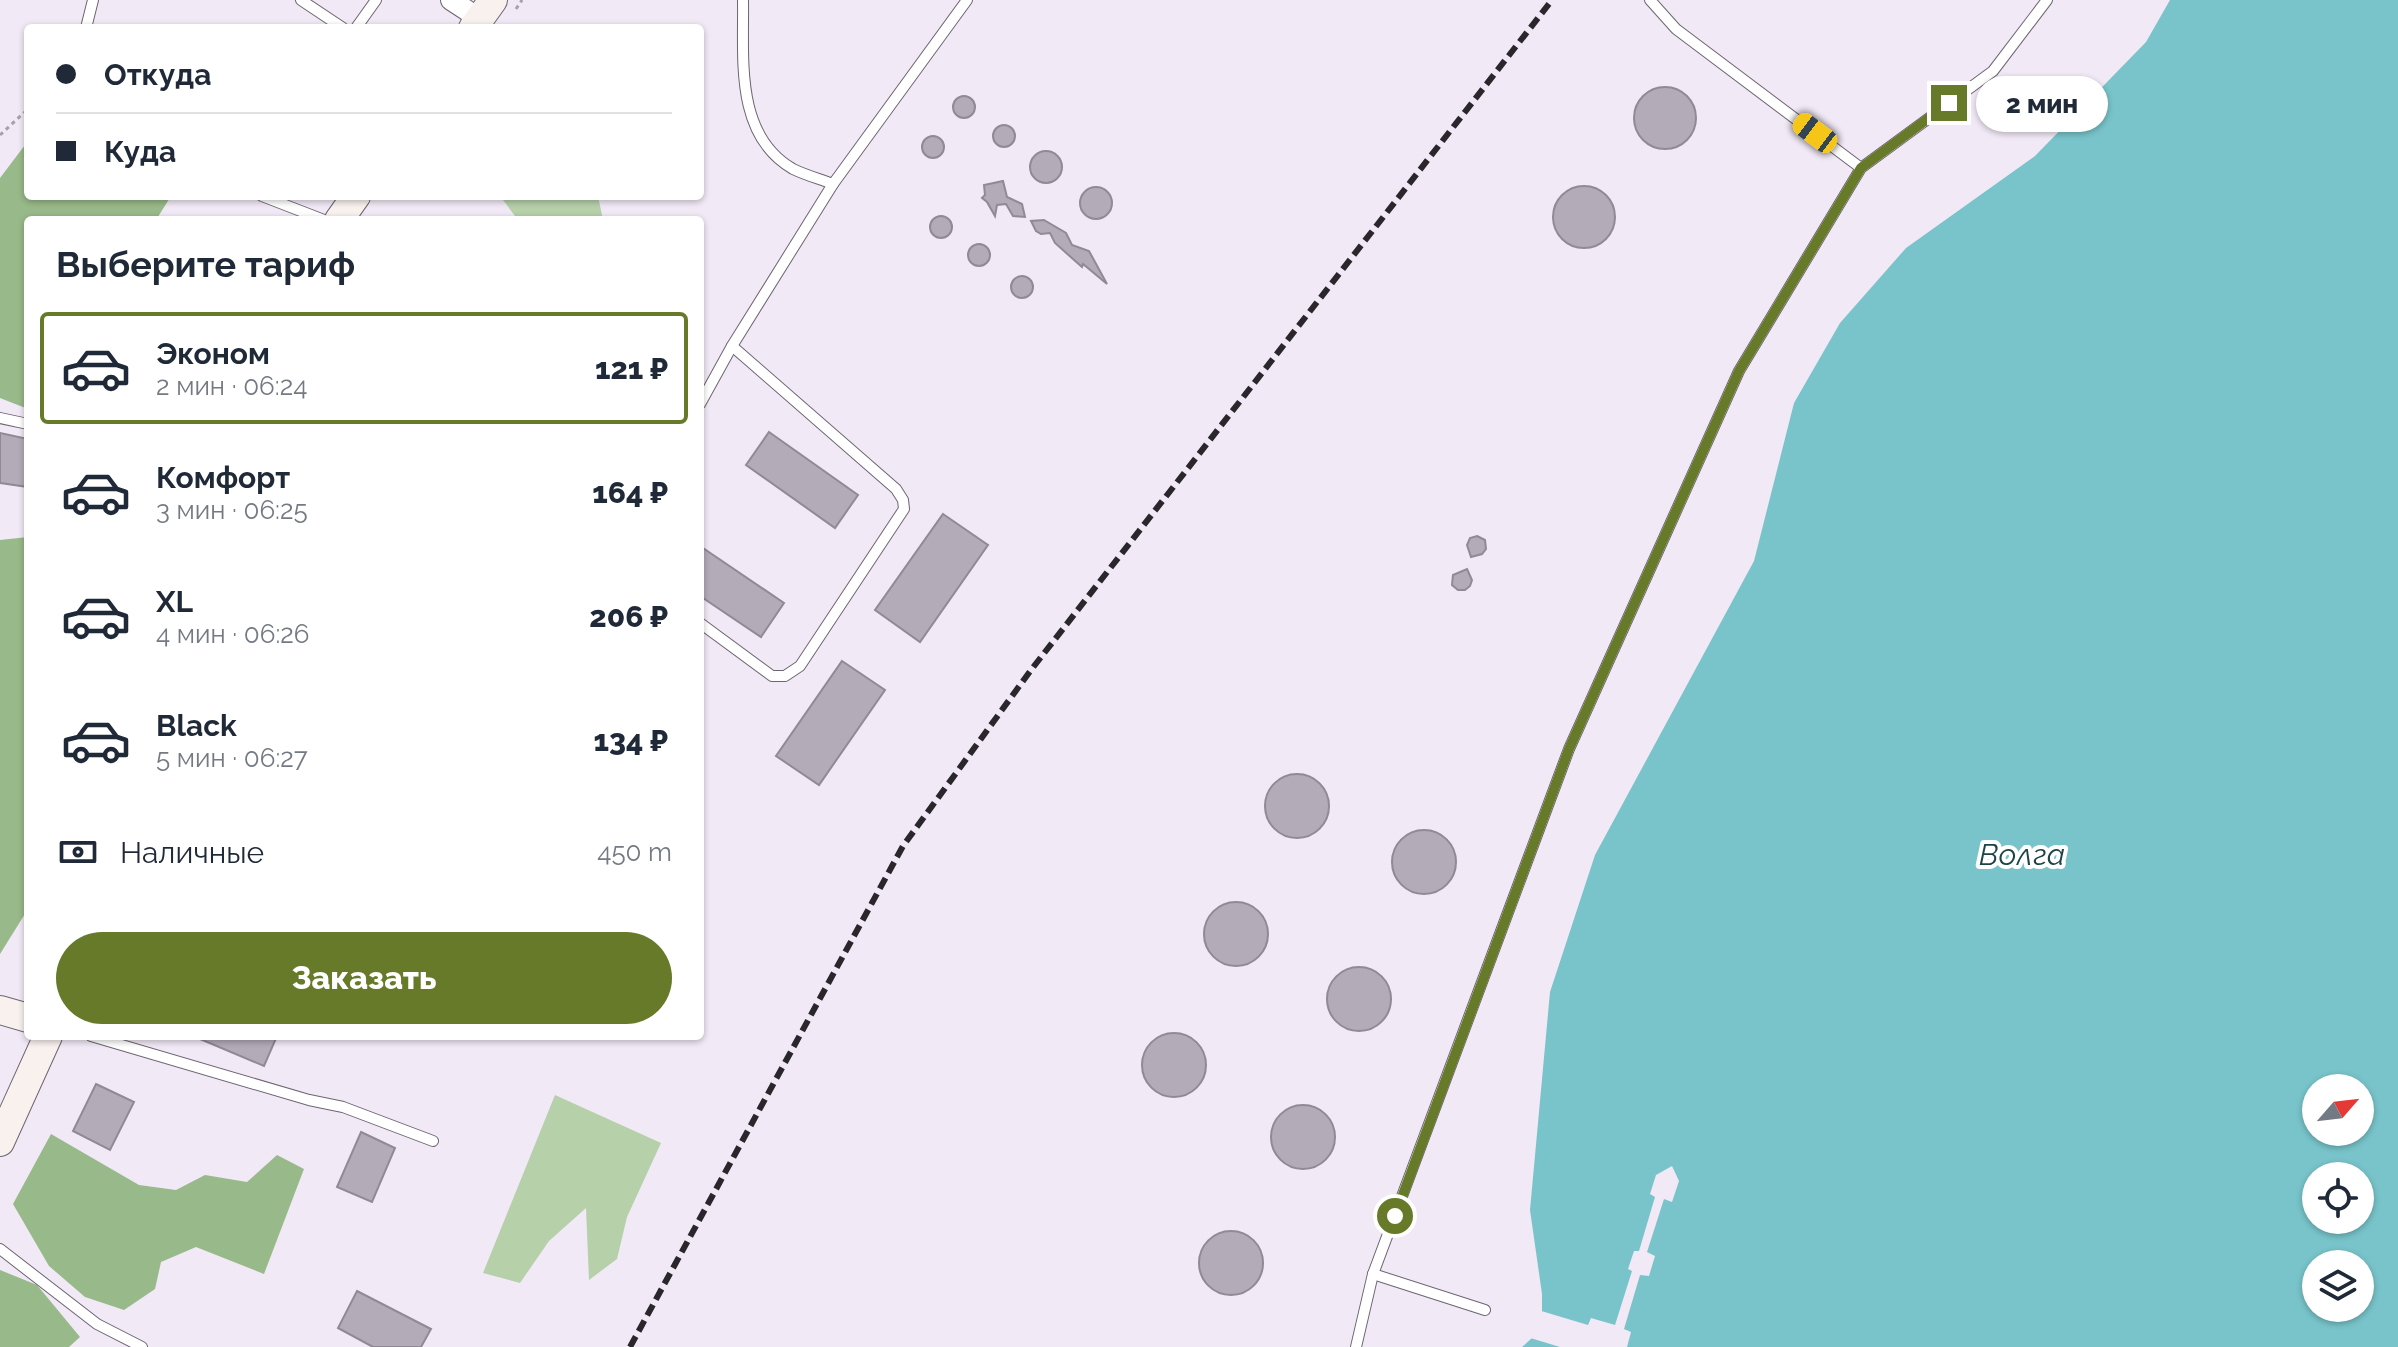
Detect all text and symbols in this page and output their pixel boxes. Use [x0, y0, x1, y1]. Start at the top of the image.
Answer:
text: Откуда [104, 57, 211, 92]
callout: 2 мин [1977, 75, 2109, 131]
route end [1931, 85, 1967, 121]
text: 2 мин [2006, 89, 2078, 119]
car [1789, 109, 1841, 157]
text: Куда [104, 134, 176, 169]
text: Выберите тариф [56, 243, 355, 285]
icon: car [60, 332, 132, 404]
text: Эконом [156, 336, 270, 371]
text: 121 ₽ [595, 351, 668, 386]
text: 2 мин · 06:24 [156, 371, 307, 401]
icon: car [60, 456, 132, 528]
text: Комфорт [156, 460, 290, 495]
text: 164 ₽ [592, 475, 668, 510]
text: 3 мин · 06:25 [156, 495, 308, 525]
icon: car [60, 580, 132, 652]
text: XL [156, 584, 193, 619]
text: 206 ₽ [589, 599, 668, 634]
text: 4 мин · 06:26 [156, 619, 310, 649]
icon: car [60, 704, 132, 776]
text: Black [156, 708, 237, 743]
text: 134 ₽ [593, 723, 668, 758]
text: 5 мин · 06:27 [156, 743, 308, 773]
icon: cash [56, 830, 100, 874]
text: Наличные [120, 835, 264, 870]
text: 450 m [597, 837, 672, 867]
water label: Волга [1979, 837, 2065, 872]
button: Заказать [56, 932, 672, 1024]
north arrow [2302, 1074, 2374, 1146]
map controls [2302, 1074, 2374, 1322]
button: locate [2302, 1162, 2374, 1234]
route start [1377, 1198, 1413, 1234]
button: layers [2302, 1250, 2374, 1322]

